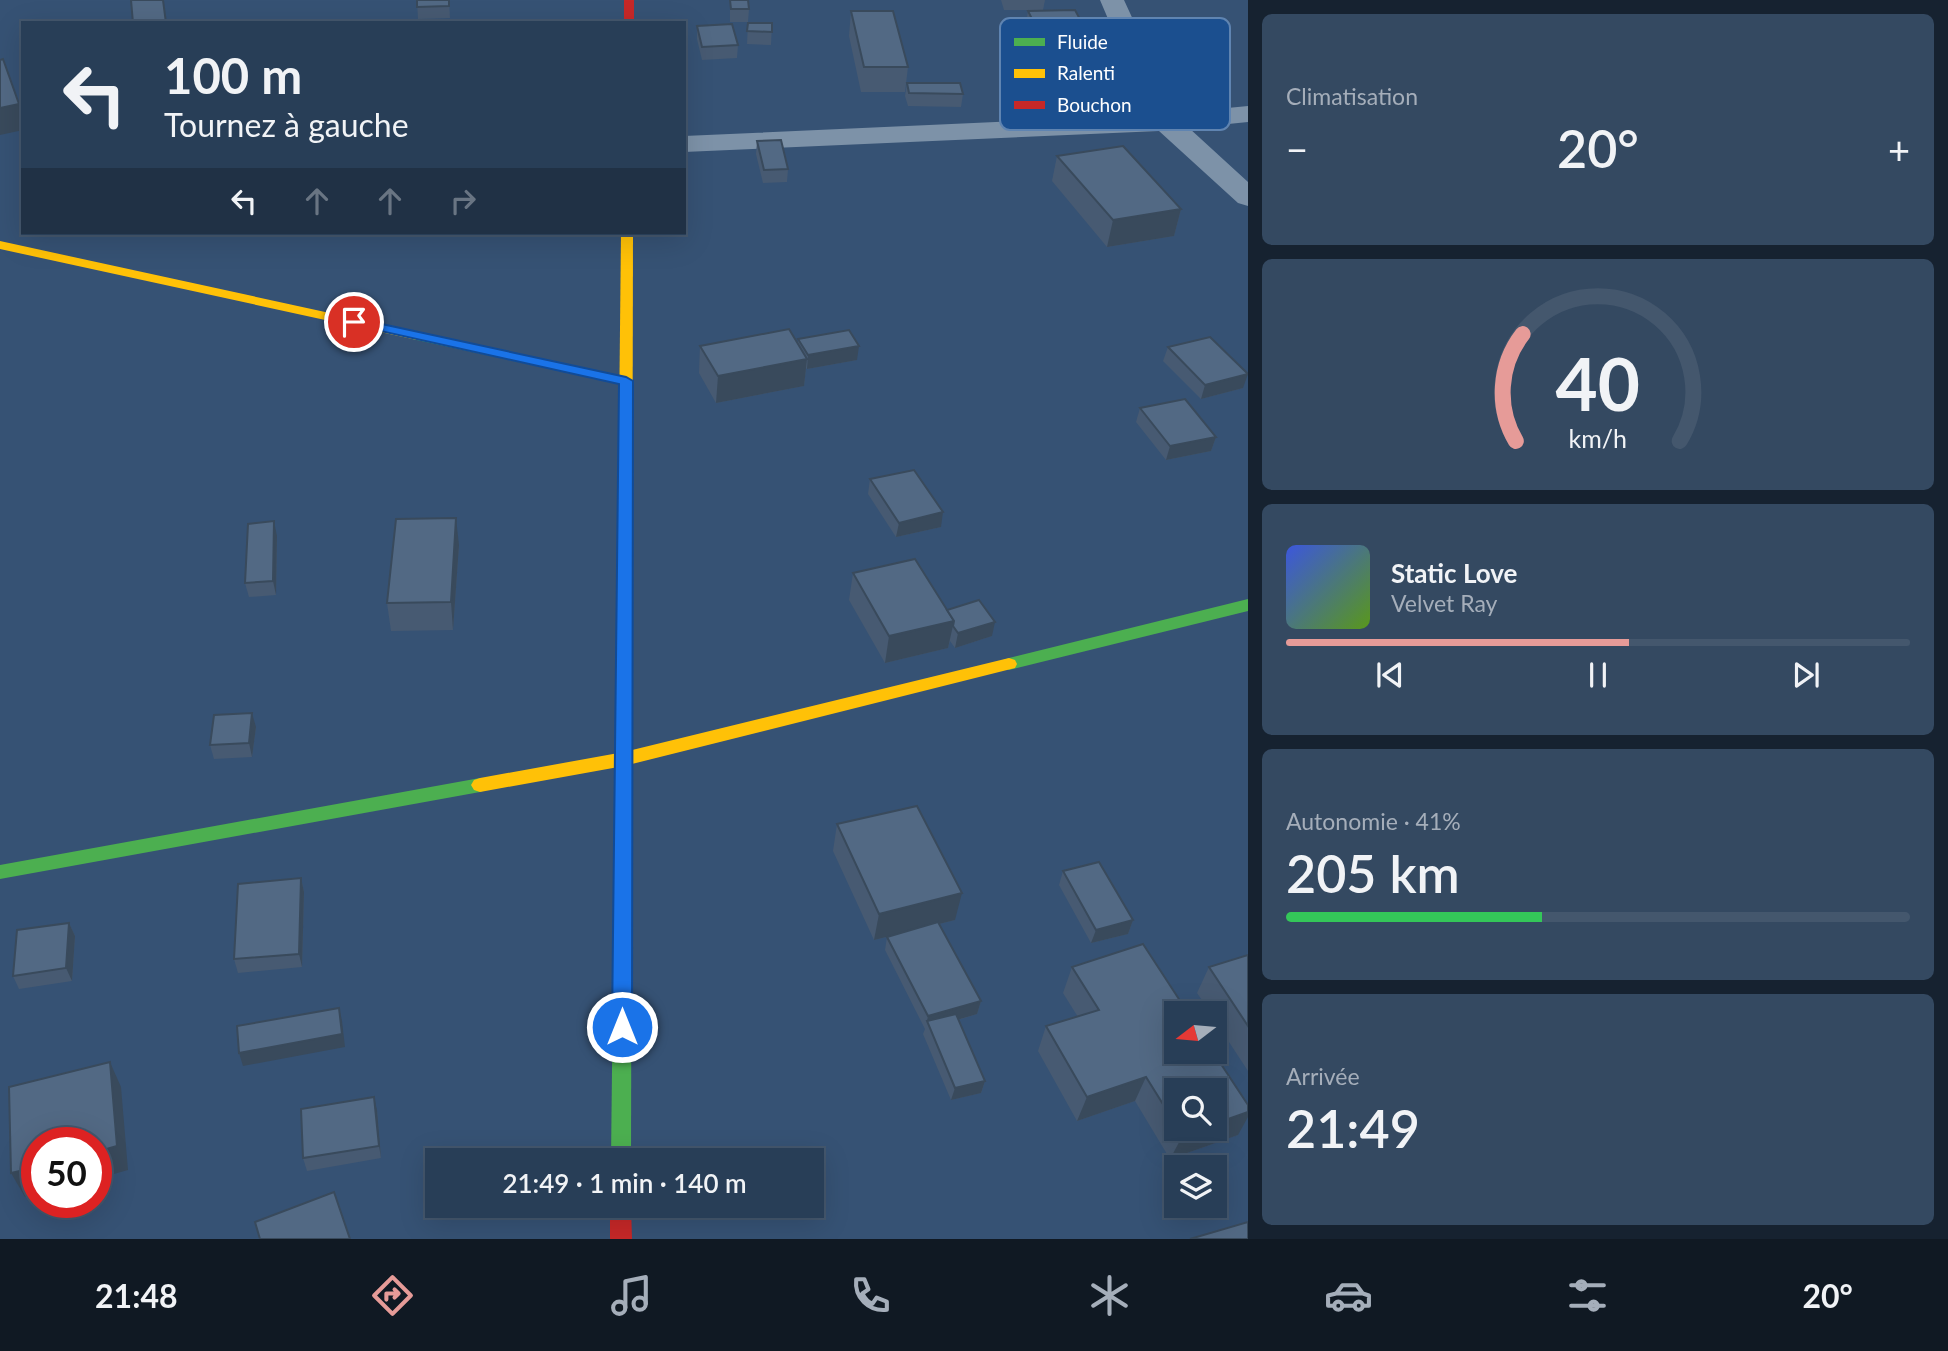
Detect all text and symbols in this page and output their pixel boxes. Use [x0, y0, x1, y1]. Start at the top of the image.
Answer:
legend [1000, 18, 1230, 130]
text: Fluide [1057, 30, 1108, 53]
text: 100 m [164, 46, 302, 104]
icon: left [49, 49, 140, 140]
text: Ralenti [1057, 61, 1115, 84]
text: Climatisation [1286, 82, 1418, 110]
text: Bouchon [1057, 93, 1132, 116]
text: Tournez à gauche [164, 105, 409, 144]
text: 20° [1557, 117, 1639, 179]
text: − [1286, 126, 1308, 172]
text: + [1888, 126, 1910, 172]
icon: left [225, 182, 263, 220]
icon: ahead [298, 182, 336, 220]
icon: ahead [371, 182, 409, 220]
icon: right [444, 182, 482, 220]
pin [324, 292, 384, 352]
icon: arrive [335, 303, 373, 341]
text: 40 [1556, 339, 1640, 427]
text: km/h [1569, 422, 1627, 452]
text: Static Love [1391, 557, 1518, 589]
text: Velvet Ray [1391, 589, 1497, 617]
icon: previous [1371, 656, 1409, 694]
icon: pause [1579, 656, 1617, 694]
icon: next [1787, 656, 1825, 694]
text: Autonomie · 41% [1286, 807, 1461, 835]
text: 205 km [1286, 842, 1460, 904]
position arrow [585, 990, 659, 1064]
north arrow [1164, 1001, 1227, 1064]
map controls [1164, 1001, 1227, 1218]
text: Arrivée [1286, 1062, 1360, 1090]
button: search [1164, 1078, 1227, 1141]
text: 21:49 [1286, 1097, 1420, 1159]
speed limit sign: 50 [21, 1127, 112, 1218]
button: layers [1164, 1155, 1227, 1218]
text: 21:49 · 1 min · 140 m [502, 1167, 747, 1199]
icon: directions [368, 1271, 417, 1320]
icon: music [607, 1271, 656, 1320]
icon: phone [846, 1271, 895, 1320]
icon: climate [1085, 1271, 1134, 1320]
icon: car [1324, 1271, 1373, 1320]
icon: filters [1563, 1271, 1612, 1320]
text: 21:48 [95, 1276, 178, 1315]
text: 20° [1802, 1276, 1853, 1315]

